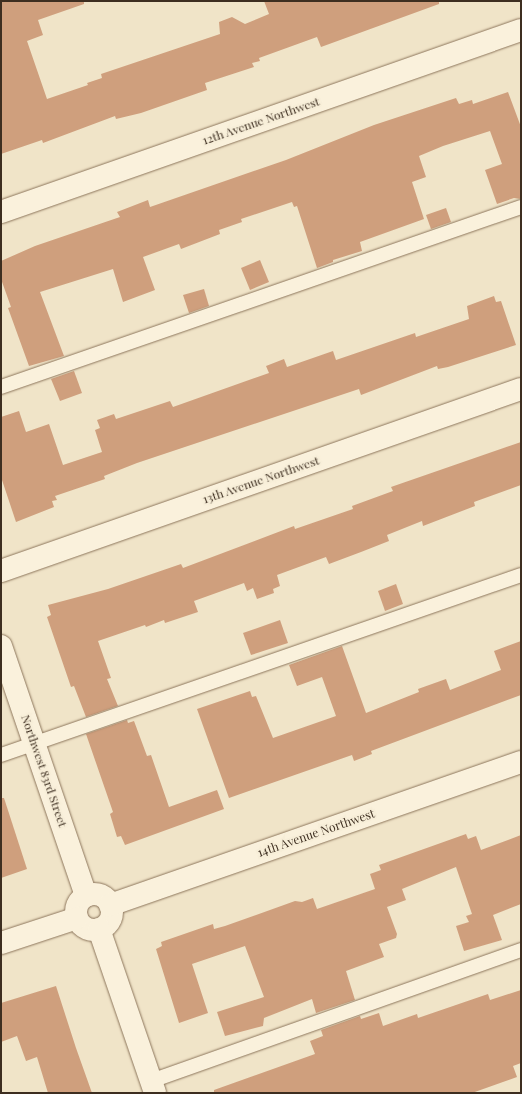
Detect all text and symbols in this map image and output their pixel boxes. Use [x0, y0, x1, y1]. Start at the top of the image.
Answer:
street label: 12th Avenue Northwest [200, 94, 322, 148]
street label: 13th Avenue Northwest [201, 453, 321, 507]
street label: Northwest 83rd Street [18, 713, 70, 829]
street label: 14th Avenue Northwest [255, 806, 377, 860]

